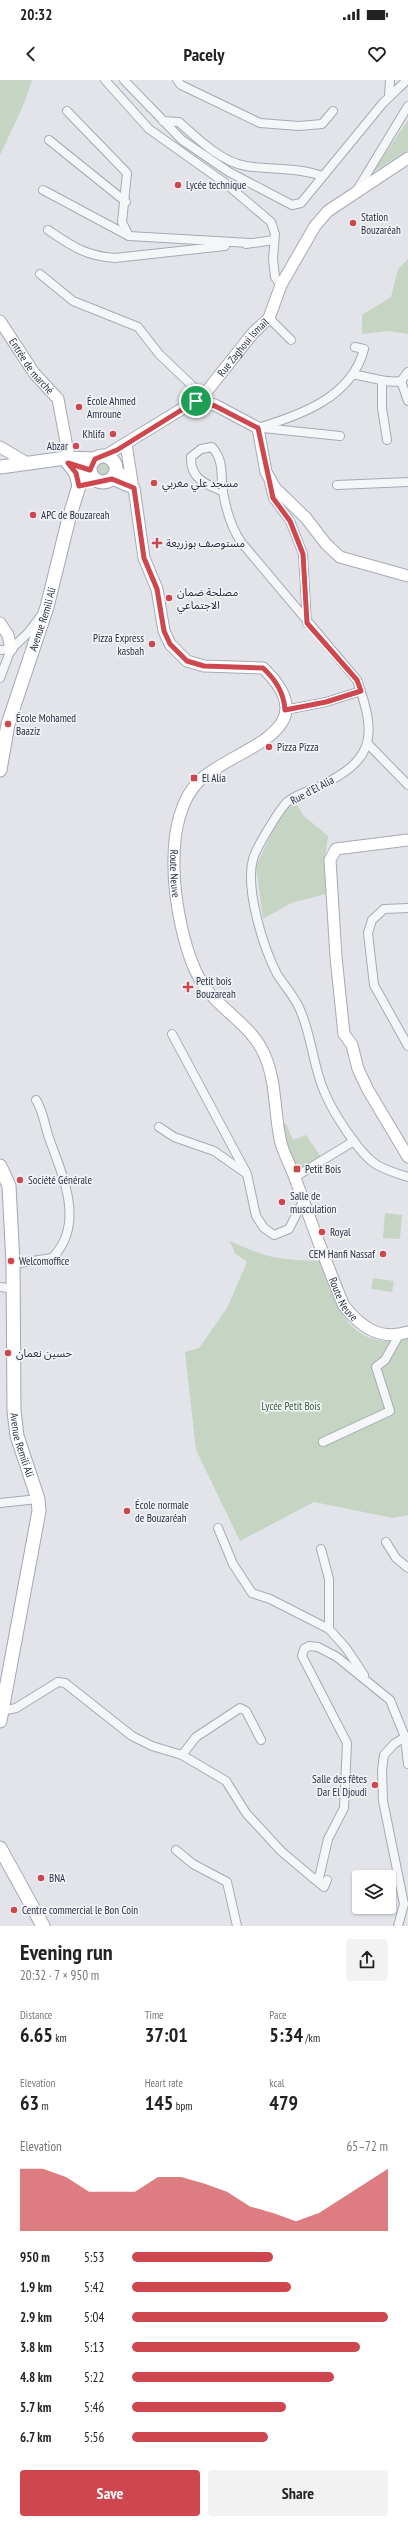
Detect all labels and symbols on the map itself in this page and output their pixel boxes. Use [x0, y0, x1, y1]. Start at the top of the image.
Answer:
place label: Lycée technique [186, 178, 247, 192]
marker: Lycée technique [173, 180, 183, 190]
place label: Station Bouzaréah [361, 210, 401, 237]
marker: Station Bouzaréah [348, 218, 358, 228]
street label: Rue Zaghoui Ismaïl [214, 315, 272, 379]
street label: Entrée de marché [6, 335, 57, 397]
pin [179, 384, 213, 418]
place label: École Ahmed Amroune [87, 394, 136, 421]
marker: École Ahmed Amroune [74, 402, 84, 412]
place label: Khlifa [83, 427, 105, 441]
marker: Khlifa [108, 429, 118, 439]
place label: Abzar [47, 439, 68, 453]
marker: Abzar [71, 441, 81, 451]
place label: مسجد علي مغربي [162, 476, 238, 493]
marker: مسجد علي مغربي [149, 478, 159, 488]
place label: APC de Bouzareah [41, 508, 110, 522]
marker: APC de Bouzareah [28, 510, 38, 520]
place label: مستوصف بوزريعة [166, 536, 245, 550]
marker: مستوصف بوزريعة [151, 537, 163, 549]
place label: مصلحة ضمان الاجتماعي [177, 585, 238, 615]
street label: Avenue Remili Ali [26, 586, 59, 653]
marker: مصلحة ضمان الاجتماعي [164, 593, 174, 603]
place label: Pizza Express kasbah [93, 631, 144, 658]
marker: Pizza Express kasbah [147, 639, 157, 649]
place label: École Mohamed Baaziz [16, 711, 76, 738]
marker: École Mohamed Baaziz [3, 719, 13, 729]
place label: Pizza Pizza [277, 740, 319, 754]
marker: Pizza Pizza [264, 742, 274, 752]
place label: El Alia [202, 771, 226, 785]
marker: El Alia [189, 773, 199, 783]
street label: Rue d'El Alia [288, 773, 336, 807]
street label: Route Neuve [167, 849, 183, 899]
place label: Petit bois Bouzareah [196, 974, 236, 1001]
marker: Petit bois Bouzareah [183, 982, 193, 992]
place label: Petit Bois [305, 1162, 341, 1176]
marker: Petit Bois [292, 1164, 302, 1174]
place label: Société Générale [28, 1173, 92, 1187]
marker: Société Générale [15, 1175, 25, 1185]
place label: Salle de musculation [290, 1189, 336, 1216]
marker: Salle de musculation [277, 1197, 287, 1207]
place label: Royal [330, 1225, 351, 1239]
marker: Royal [317, 1227, 327, 1237]
place label: CEM Hanfi Nassaf [309, 1247, 376, 1261]
marker: CEM Hanfi Nassaf [378, 1249, 388, 1259]
place label: Welcomoffice [19, 1254, 70, 1268]
marker: Welcomoffice [6, 1256, 16, 1266]
street label: Route Neuve [326, 1275, 361, 1324]
place label: حسين نعمان [16, 1346, 73, 1360]
marker: حسين نعمان [3, 1348, 13, 1358]
park label: Lycée Petit Bois [262, 1399, 321, 1413]
street label: Avenue Remili Ali [7, 1412, 37, 1479]
place label: École normale de Bouzaréah [135, 1498, 189, 1525]
marker: École normale de Bouzaréah [122, 1506, 132, 1516]
place label: Salle des fêtes Dar El Djoudi [312, 1772, 367, 1799]
marker: Salle des fêtes Dar El Djoudi [370, 1780, 380, 1790]
place label: BNA [49, 1871, 66, 1885]
marker: BNA [36, 1873, 46, 1883]
place label: Centre commercial le Bon Coin [22, 1903, 138, 1917]
marker: Centre commercial le Bon Coin [9, 1905, 19, 1915]

